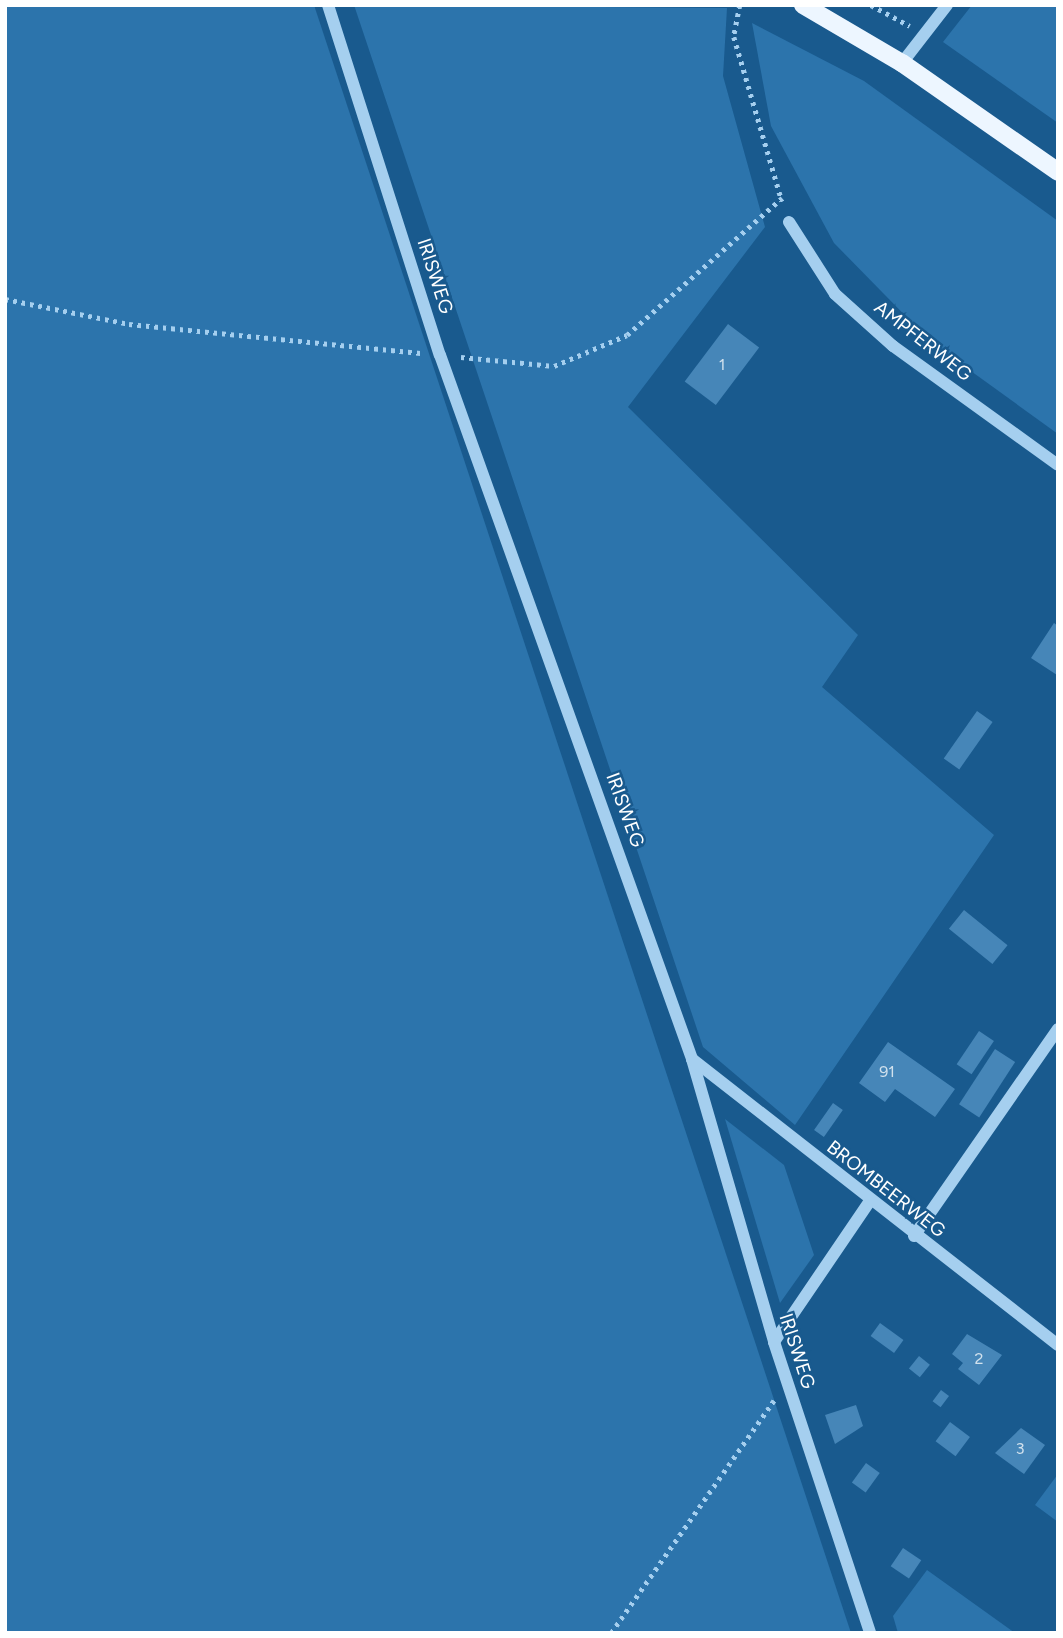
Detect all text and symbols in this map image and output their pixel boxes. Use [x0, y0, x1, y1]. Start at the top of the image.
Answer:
street label: IRISWEG [412, 235, 458, 317]
street label: AMPFERWEG [870, 296, 976, 386]
house number: 1 [719, 355, 725, 375]
street label: IRISWEG [601, 770, 649, 850]
house number: 91 [879, 1062, 895, 1082]
street label: BROMBEERWEG [822, 1136, 950, 1242]
street label: IRISWEG [774, 1310, 820, 1392]
house number: 2 [975, 1349, 983, 1369]
house number: 3 [1016, 1439, 1024, 1459]

